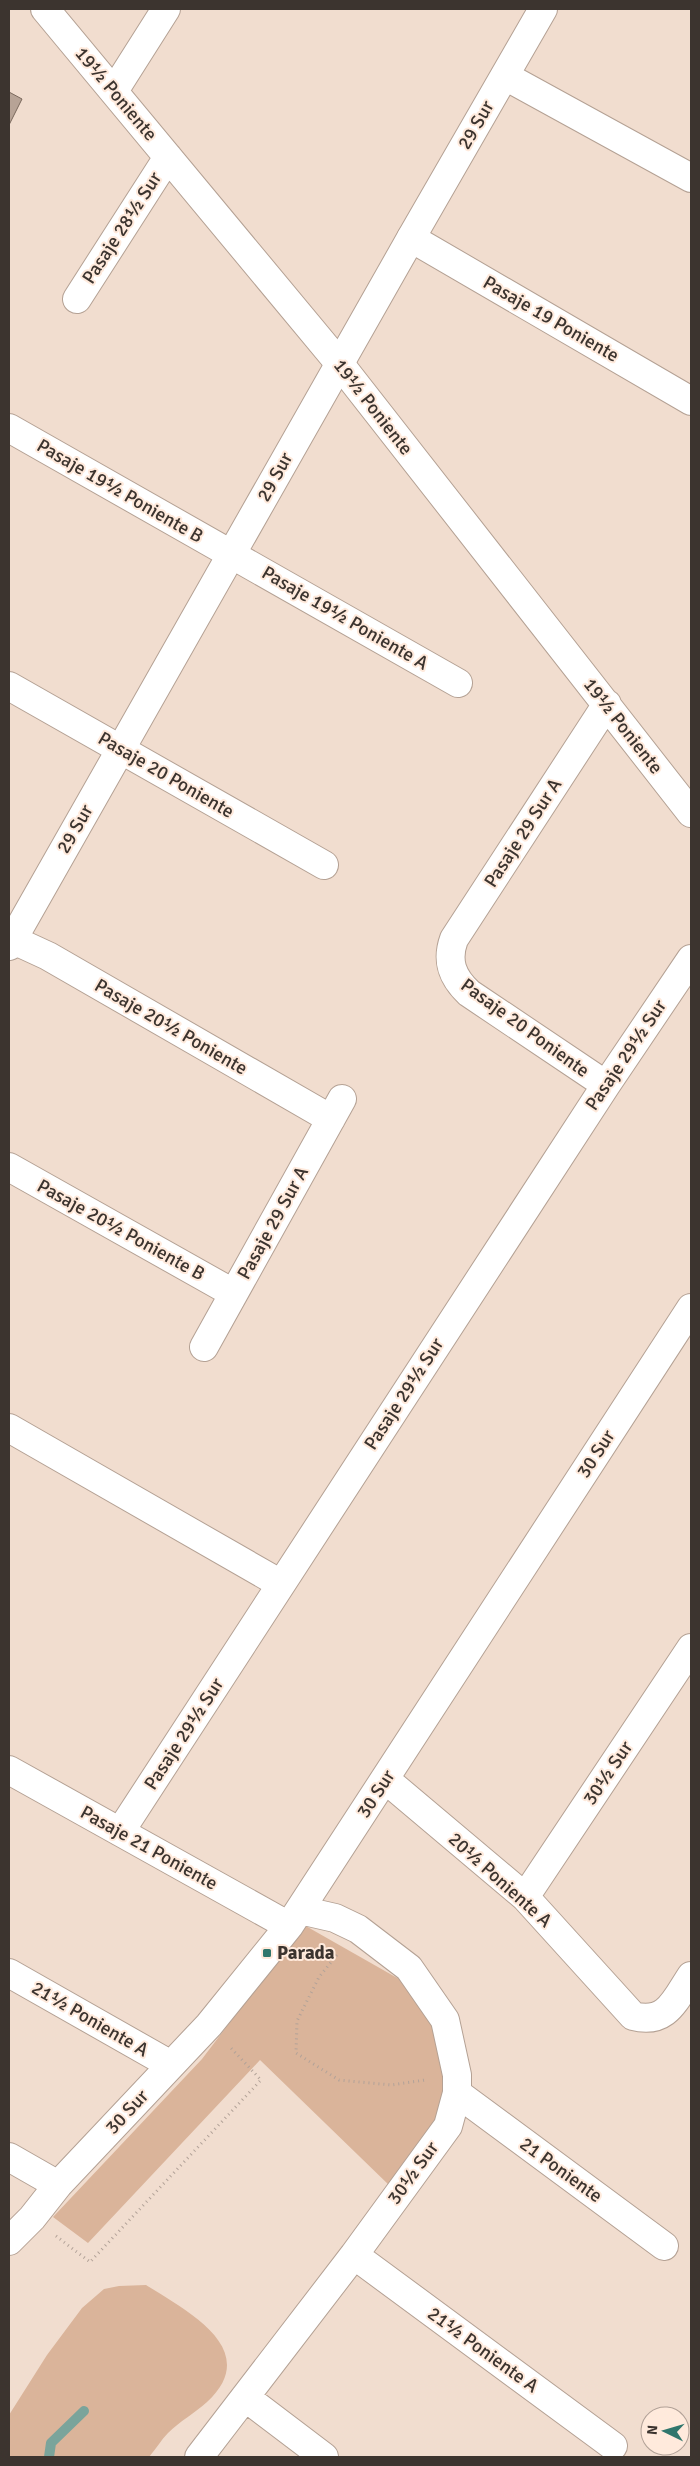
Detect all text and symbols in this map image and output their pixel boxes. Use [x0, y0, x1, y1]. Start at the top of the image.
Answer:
street label: 19½ Poniente [70, 42, 162, 146]
street label: 29 Sur [452, 96, 500, 154]
street label: Pasaje 28½ Sur [77, 167, 167, 289]
street label: Pasaje 19 Poniente [479, 270, 623, 368]
street label: 19½ Poniente [328, 354, 418, 460]
street label: Pasaje 19½ Poniente B [33, 434, 207, 548]
street label: 29 Sur [252, 448, 298, 506]
street label: Pasaje 19½ Poniente A [257, 561, 433, 676]
street label: 19½ Poniente [578, 673, 668, 779]
street label: Pasaje 20 Poniente [94, 726, 238, 824]
street label: Pasaje 29 Sur A [479, 774, 567, 892]
street label: 29 Sur [51, 800, 99, 858]
street label: Pasaje 20½ Poniente [90, 973, 252, 1081]
street label: Pasaje 20 Poniente [456, 973, 594, 1083]
street label: Pasaje 29½ Sur [580, 995, 672, 1115]
street label: Pasaje 29 Sur A [232, 1162, 314, 1284]
street label: Pasaje 20½ Poniente B [33, 1174, 209, 1286]
street label: Pasaje 29½ Sur [359, 1333, 449, 1455]
street label: 30 Sur [572, 1425, 620, 1483]
street label: Pasaje 29½ Sur [139, 1673, 229, 1795]
street label: 30½ Sur [578, 1736, 638, 1810]
street label: 30 Sur [352, 1765, 400, 1823]
street label: Pasaje 21 Poniente [76, 1800, 222, 1896]
street label: 20½ Poniente A [443, 1827, 557, 1933]
place label: Parada [277, 1941, 335, 1965]
marker: Parada [261, 1947, 273, 1959]
street label: 21½ Poniente A [27, 1976, 153, 2062]
street label: 30 Sur [100, 2085, 154, 2139]
street label: 21 Poniente [515, 2132, 607, 2208]
street label: 30½ Sur [382, 2137, 444, 2209]
street label: 21½ Poniente A [423, 2302, 543, 2399]
north arrow [640, 2406, 690, 2456]
text: N [644, 2424, 661, 2436]

